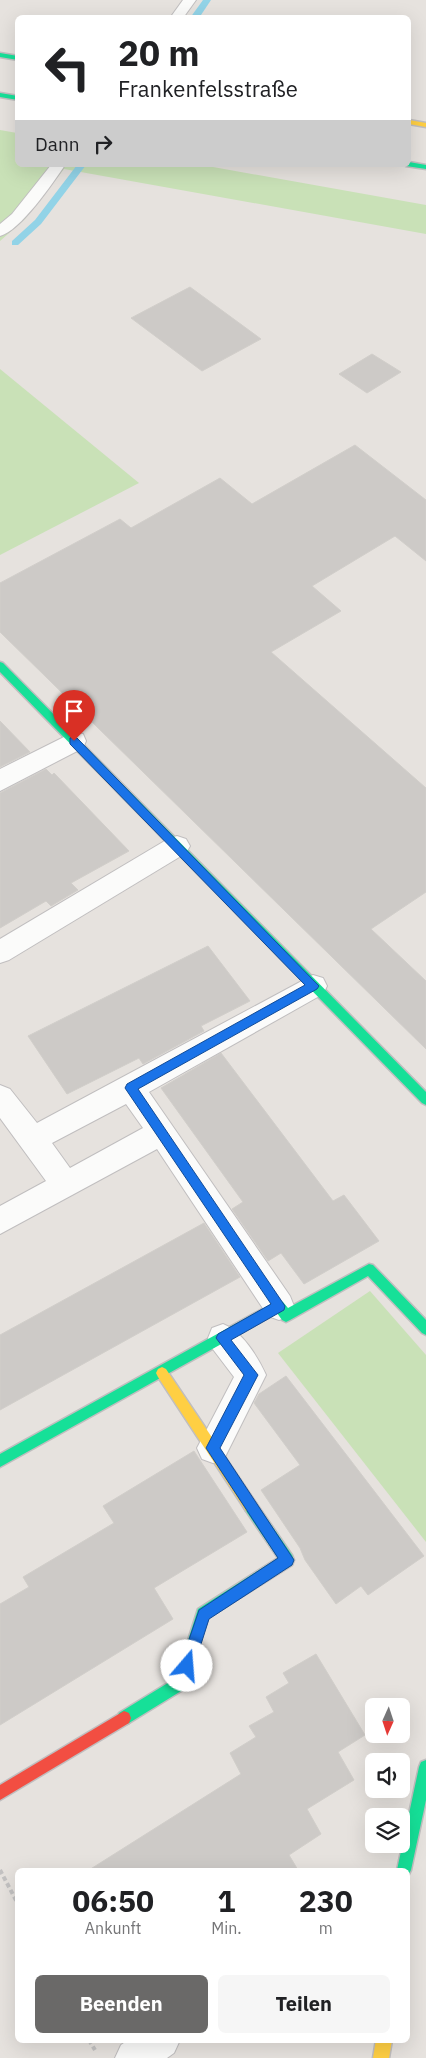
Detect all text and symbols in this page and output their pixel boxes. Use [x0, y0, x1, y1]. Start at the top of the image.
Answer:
text: 20 m [118, 30, 200, 76]
icon: left [35, 35, 100, 100]
text: Frankenfelsstraße [118, 74, 298, 103]
icon: right [89, 130, 117, 158]
text: Dann [35, 132, 79, 156]
pin [53, 690, 95, 741]
icon: arrive [60, 697, 88, 725]
position arrow [160, 1639, 212, 1691]
north arrow [365, 1698, 410, 1742]
map controls [365, 1698, 410, 1853]
button: sound [365, 1753, 410, 1798]
button: layers [365, 1808, 410, 1853]
text: 06:50 [72, 1881, 154, 1920]
text: 1 [217, 1881, 235, 1920]
text: 230 [299, 1881, 353, 1920]
text: Ankunft [85, 1918, 141, 1938]
text: Min. [211, 1918, 242, 1938]
text: m [319, 1918, 333, 1938]
button: Beenden [35, 1975, 208, 2033]
button: Teilen [218, 1975, 390, 2033]

